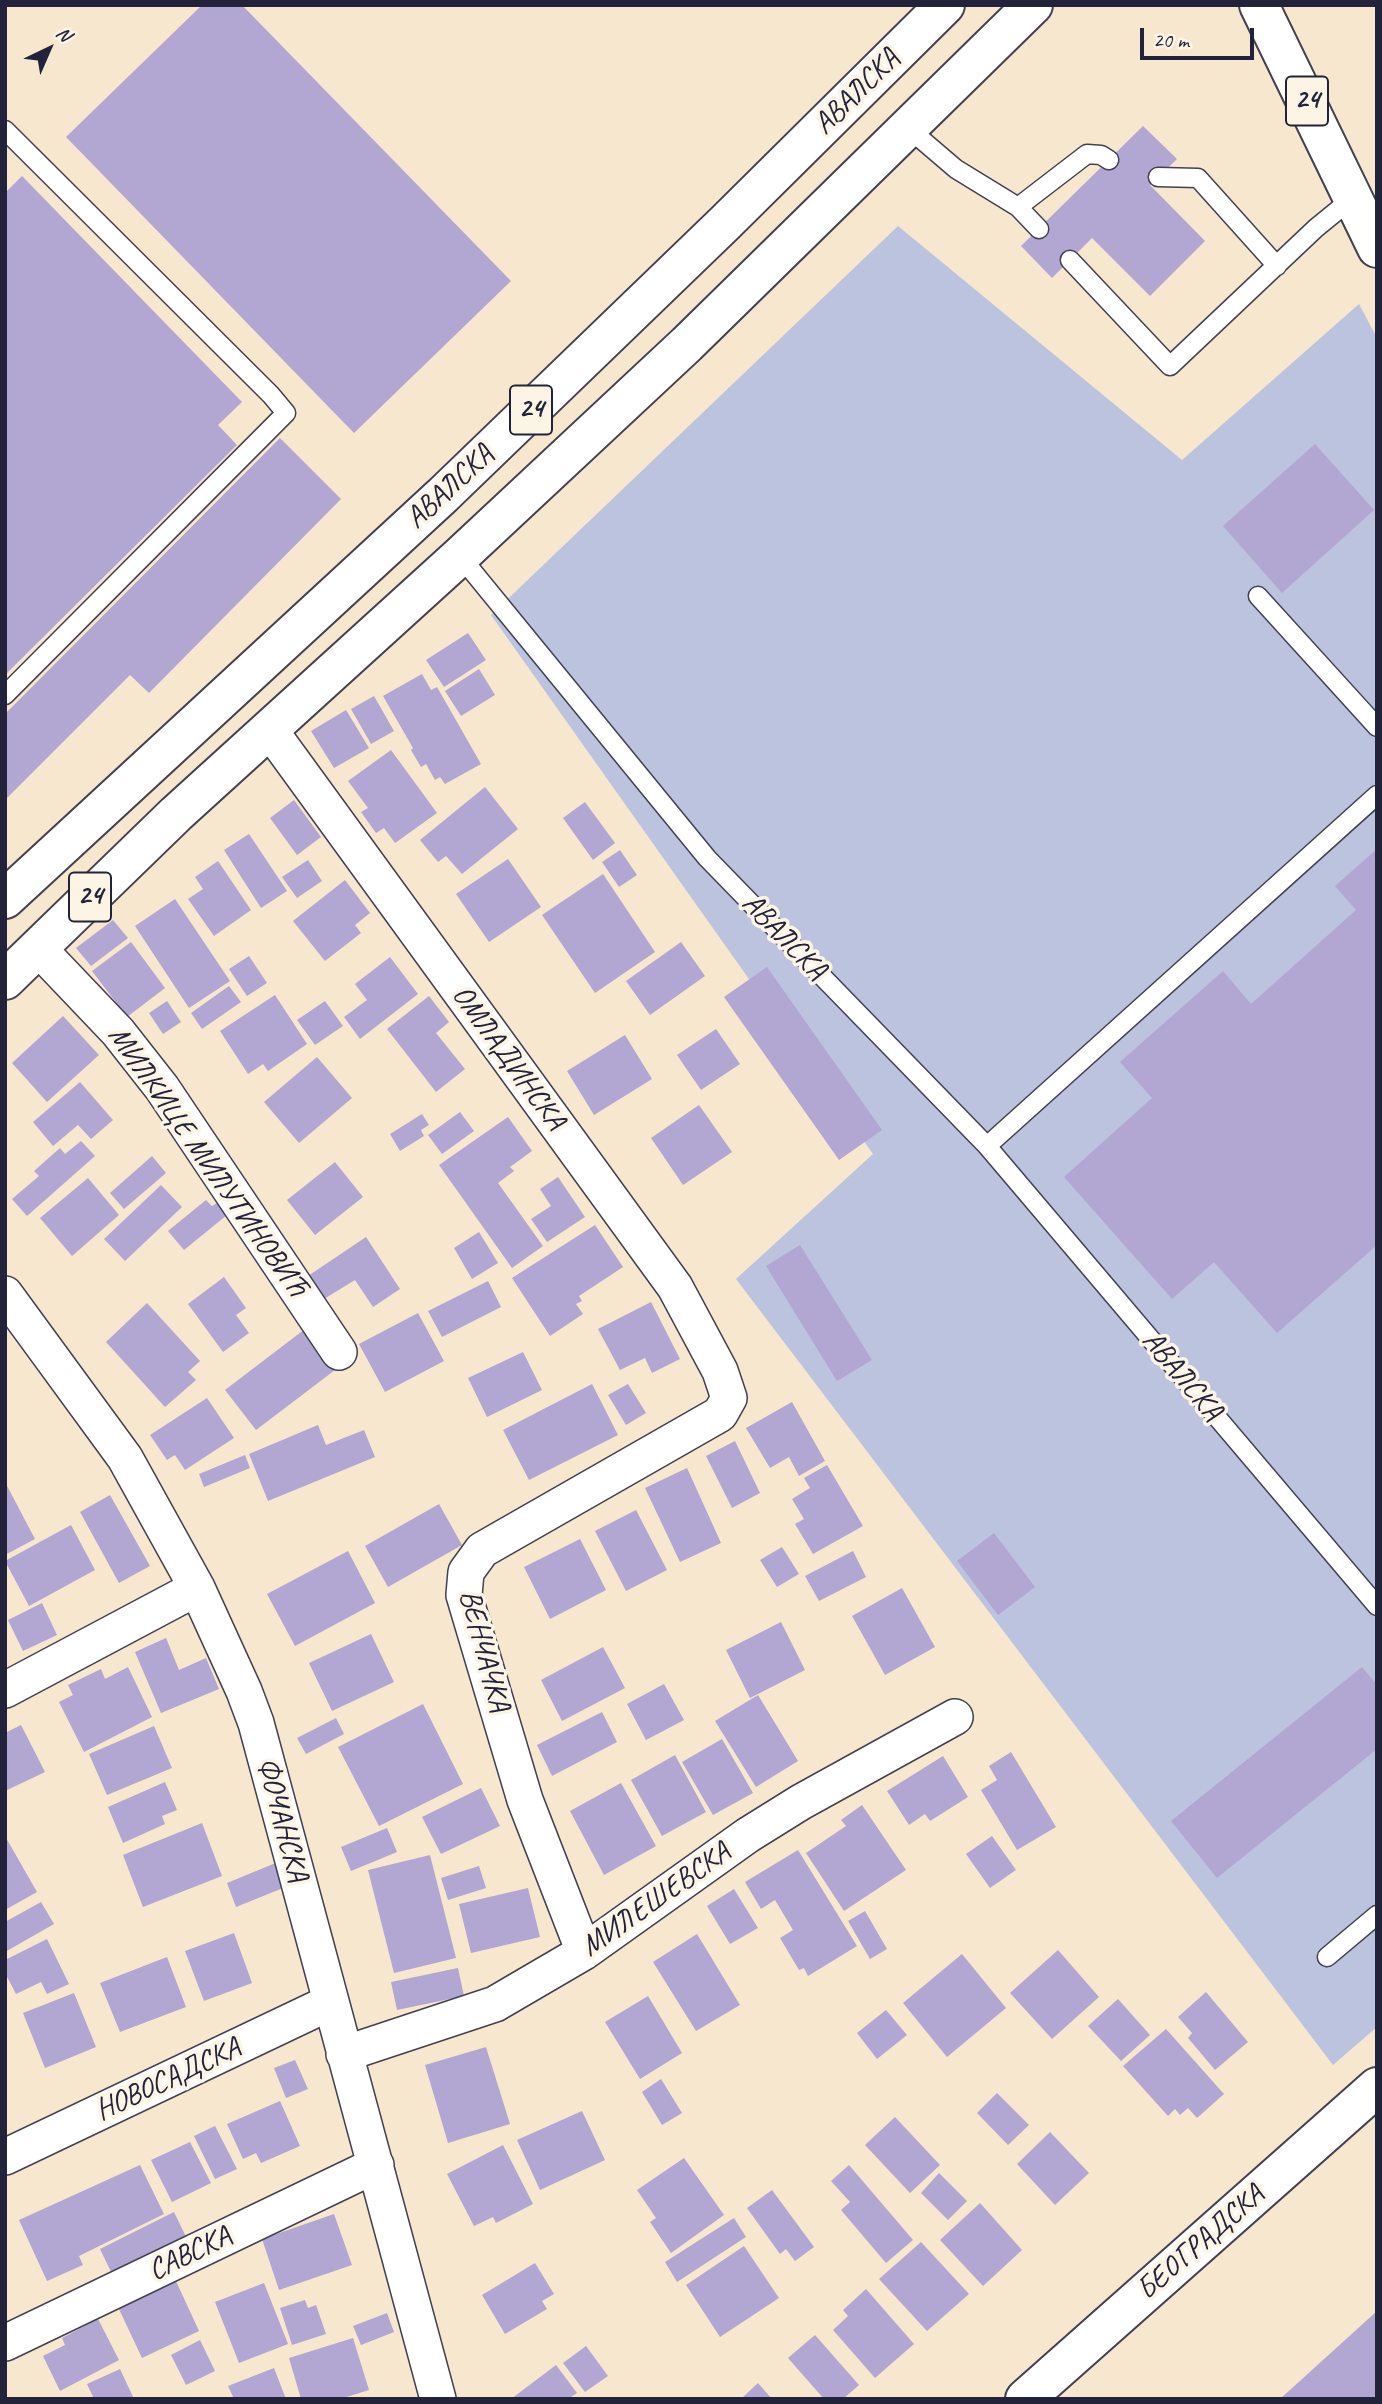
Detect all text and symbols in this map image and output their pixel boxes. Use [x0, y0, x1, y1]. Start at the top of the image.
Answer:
north arrow [14, 14, 84, 84]
scale bar [1144, 14, 1258, 58]
text: N [51, 21, 76, 47]
text: 20 m [1153, 27, 1189, 53]
street label: АВАЛСКА [807, 42, 907, 142]
road number: 24 [1286, 76, 1328, 126]
road number: 24 [510, 386, 552, 434]
street label: АВАЛСКА [399, 437, 501, 537]
road number: 24 [69, 872, 111, 922]
street label: АВАЛСКА [734, 886, 834, 988]
street label: ОМЛАДИНСКА [443, 979, 573, 1137]
street label: МИЛКИЦЕ МИЛУТИНОВИЋ [100, 1019, 314, 1305]
street label: АВАЛСКА [1134, 1324, 1230, 1428]
street label: ВЕНЧАЧКА [450, 1586, 518, 1716]
street label: ФОЧАНСКА [248, 1754, 316, 1886]
street label: МИЛЕШЕВСКА [574, 1835, 738, 1965]
street label: НОВОСАДСКА [90, 2031, 246, 2129]
street label: БЕОГРАДСКА [1130, 2178, 1272, 2308]
street label: САВСКА [143, 2219, 237, 2289]

